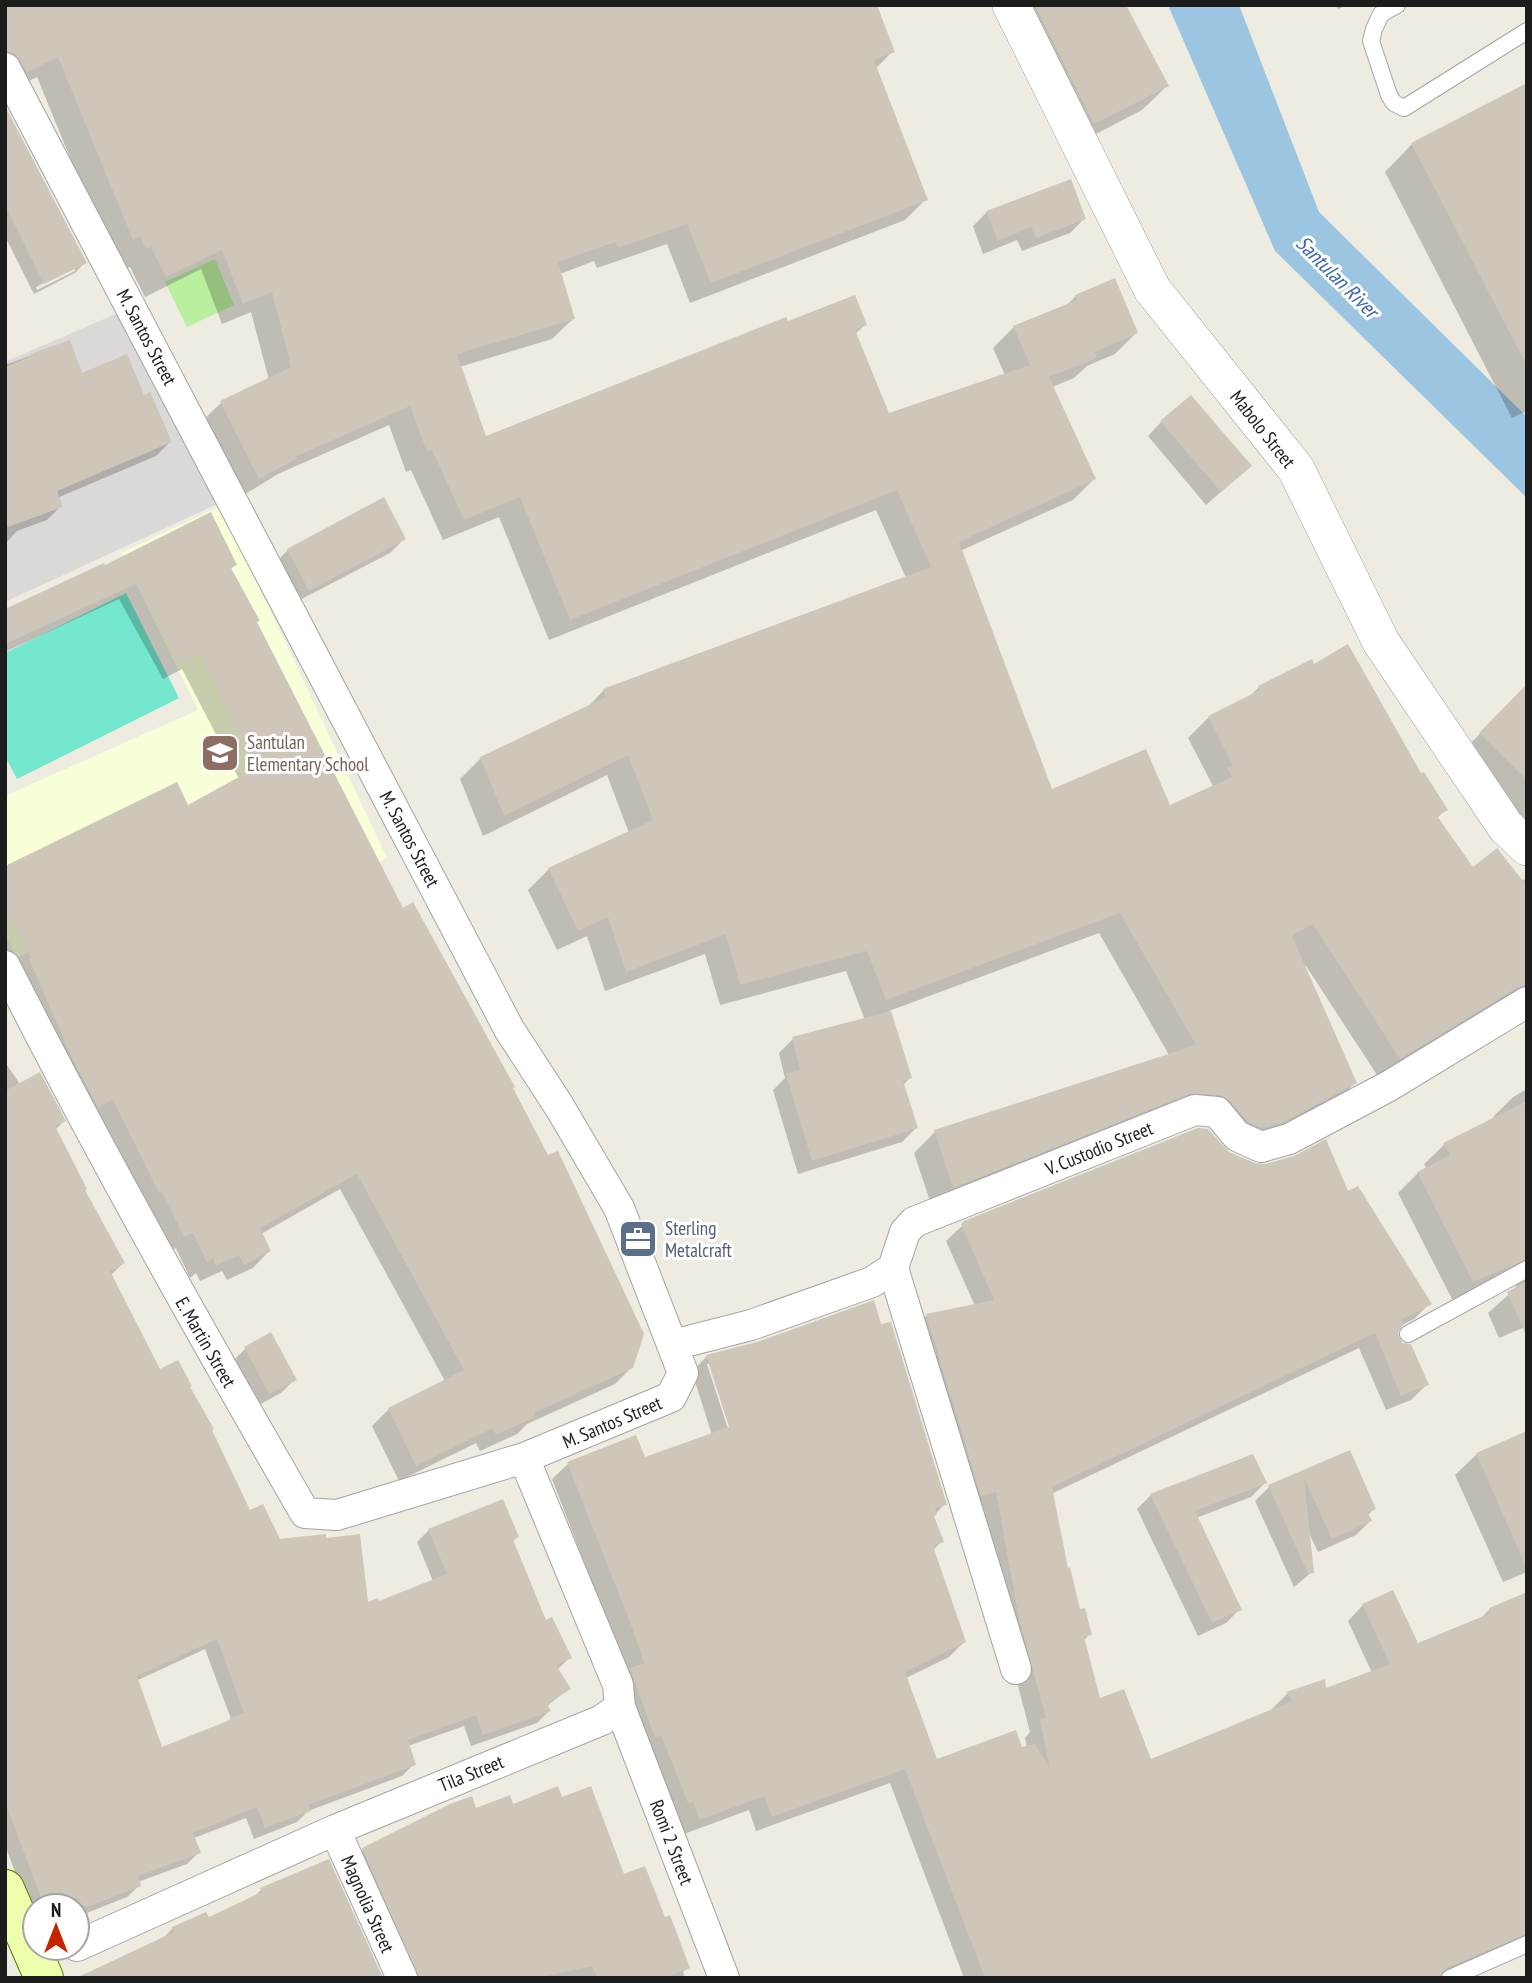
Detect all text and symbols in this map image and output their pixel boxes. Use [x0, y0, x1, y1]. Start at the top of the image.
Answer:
water label: Santulan River [1290, 230, 1387, 326]
street label: M. Santos Street [112, 285, 183, 390]
street label: Mabolo Street [1225, 385, 1301, 473]
place label: Santulan Elementary School [247, 730, 369, 776]
school or university icon: Santulan Elementary School [199, 732, 241, 774]
street label: M. Santos Street [375, 787, 446, 892]
street label: V. Custodio Street [1041, 1115, 1157, 1181]
place label: Sterling Metalcraft [665, 1216, 732, 1262]
office icon: Sterling Metalcraft [617, 1218, 659, 1260]
street label: E. Martin Street [170, 1292, 242, 1392]
street label: M. Santos Street [559, 1390, 666, 1454]
street label: Tila Street [435, 1749, 508, 1797]
street label: Romi 2 Street [645, 1796, 699, 1889]
street label: Magnolia Street [336, 1852, 400, 1957]
north arrow [21, 1892, 91, 1962]
text: N [51, 1898, 61, 1922]

